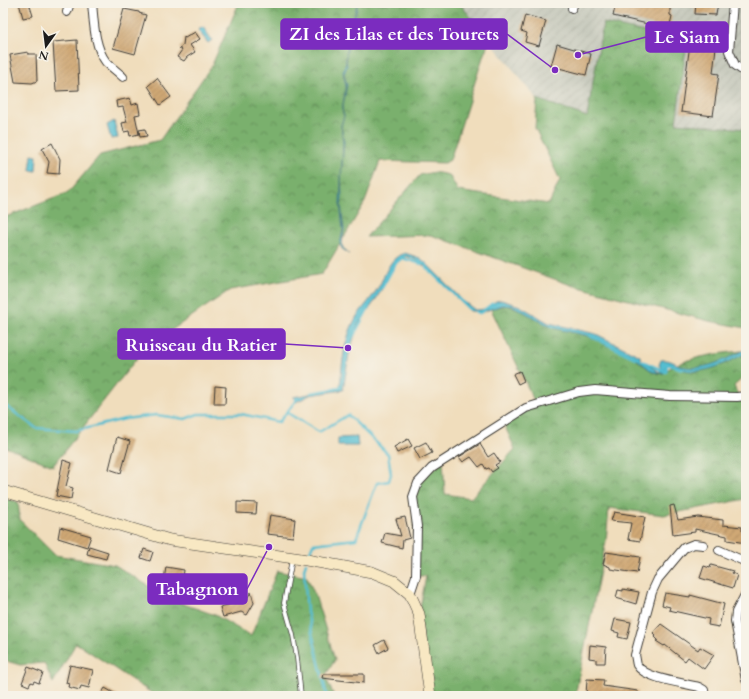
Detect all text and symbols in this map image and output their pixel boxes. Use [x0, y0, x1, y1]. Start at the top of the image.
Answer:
callout: ZI des Lilas et des Tourets [281, 19, 507, 49]
text: ZI des Lilas et des Tourets [289, 22, 499, 47]
callout: Le Siam [646, 22, 728, 52]
text: Le Siam [654, 25, 720, 50]
north arrow [26, 26, 66, 66]
text: N [37, 47, 50, 64]
callout: Ruisseau du Ratier [118, 329, 285, 359]
text: Ruisseau du Ratier [125, 333, 277, 358]
callout: Tabagnon [148, 574, 247, 604]
text: Tabagnon [156, 577, 239, 602]

